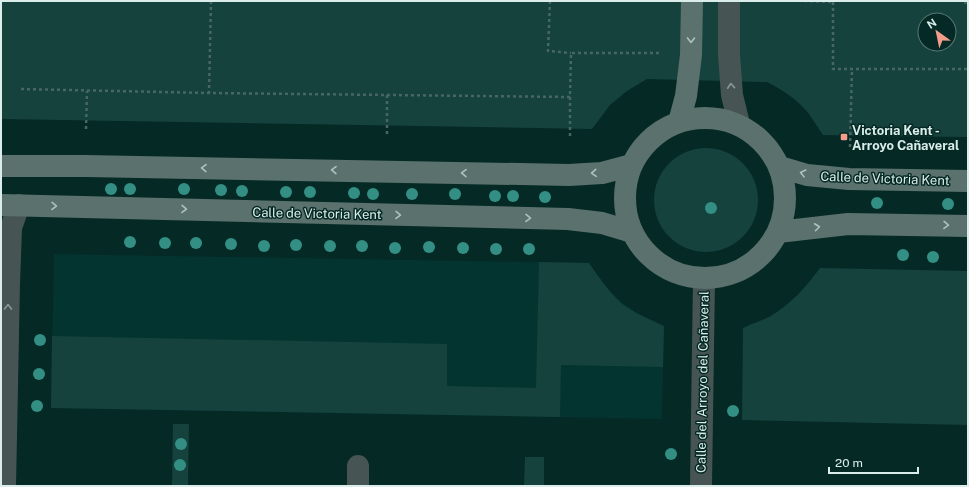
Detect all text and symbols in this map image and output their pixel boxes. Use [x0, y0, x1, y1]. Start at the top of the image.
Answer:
north arrow [917, 12, 957, 52]
text: N [925, 16, 938, 31]
one-way arrow [687, 37, 695, 43]
one-way arrow [727, 83, 735, 89]
place label: Victoria Kent - Arroyo Cañaveral [852, 123, 959, 153]
marker: Victoria Kent - Arroyo Cañaveral [839, 132, 849, 142]
one-way arrow [201, 164, 207, 172]
one-way arrow [331, 166, 337, 174]
one-way arrow [461, 169, 467, 177]
one-way arrow [591, 169, 597, 178]
street label: Calle de Victoria Kent [820, 169, 950, 188]
one-way arrow [800, 170, 807, 178]
one-way arrow [51, 202, 57, 211]
one-way arrow [181, 205, 187, 214]
street label: Calle de Victoria Kent [252, 205, 382, 222]
one-way arrow [395, 210, 401, 219]
one-way arrow [525, 213, 531, 222]
one-way arrow [943, 221, 949, 230]
one-way arrow [814, 223, 820, 232]
street label: Calle del Arroyo del Cañaveral [693, 291, 712, 473]
one-way arrow [4, 304, 13, 310]
scale bar [829, 449, 918, 475]
text: 20 m [835, 456, 863, 470]

